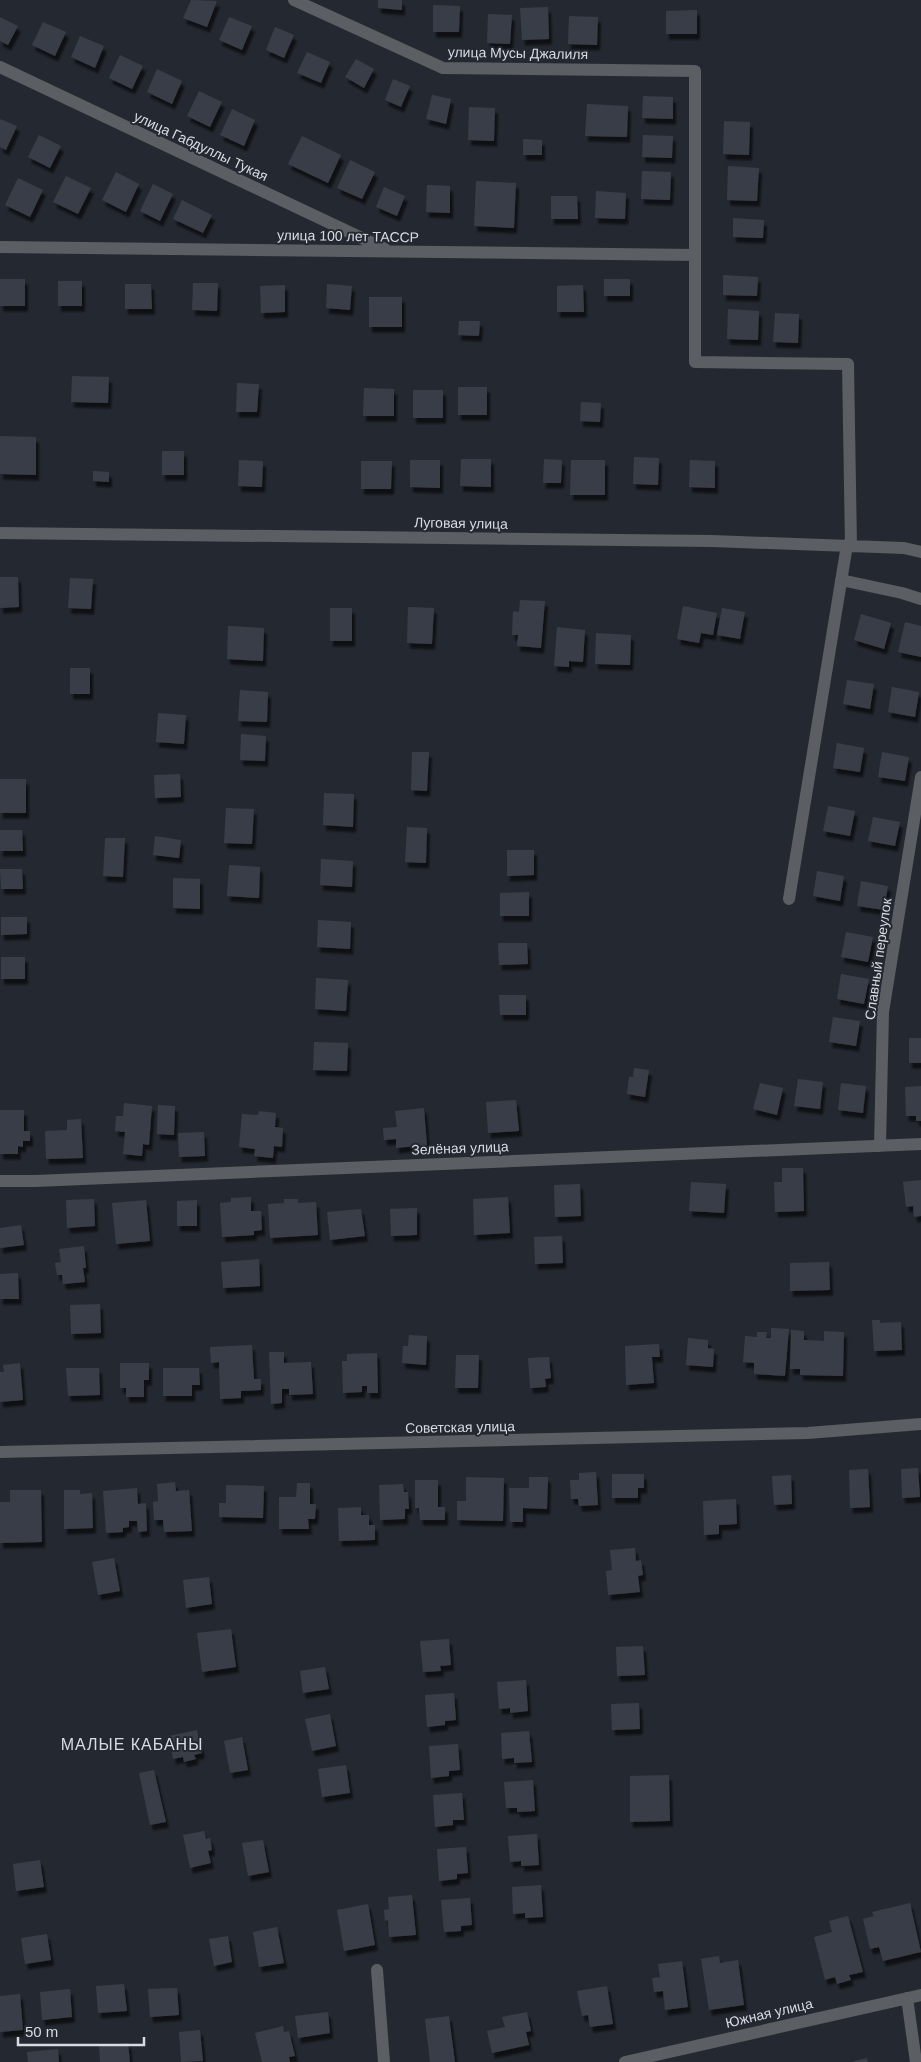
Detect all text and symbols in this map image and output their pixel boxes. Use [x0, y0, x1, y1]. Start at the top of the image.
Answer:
street label: улица Мусы Джалиля [448, 44, 588, 62]
street label: улица Габдуллы Тукая [131, 108, 271, 184]
street label: улица 100 лет ТАССР [277, 227, 419, 245]
street label: Луговая улица [414, 514, 508, 532]
street label: Славный переулок [862, 896, 895, 1021]
street label: Зелёная улица [411, 1138, 509, 1158]
street label: Советская улица [405, 1418, 515, 1436]
district label: МАЛЫЕ КАБАНЫ [61, 1736, 203, 1753]
street label: Южная улица [724, 1995, 814, 2031]
scale bar [18, 2014, 144, 2046]
text: 50 m [25, 2023, 58, 2040]

